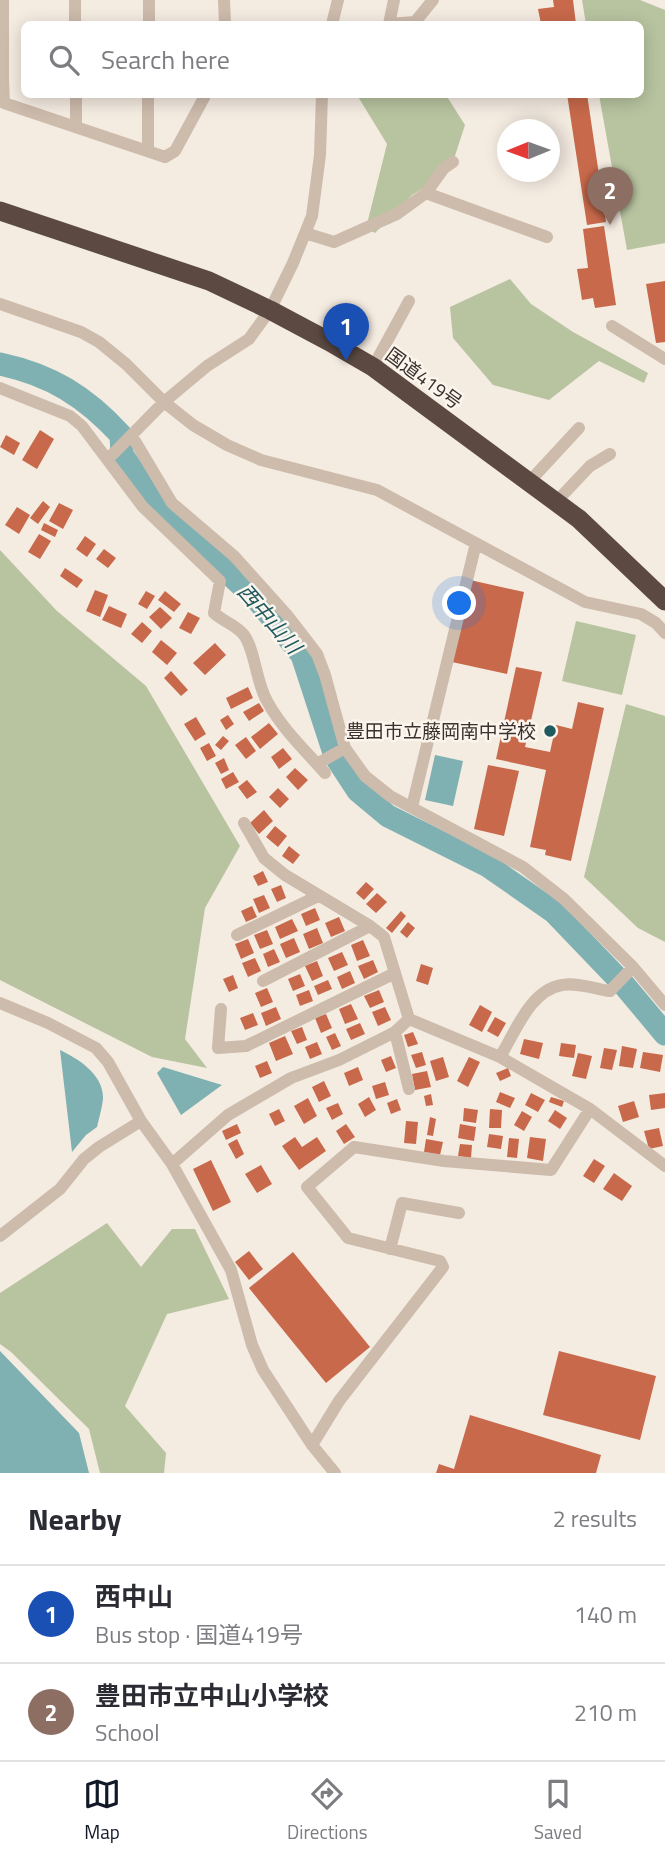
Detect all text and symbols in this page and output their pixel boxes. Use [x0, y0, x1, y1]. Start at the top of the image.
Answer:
search box [21, 21, 644, 98]
text: Search here [101, 40, 230, 79]
icon: search [45, 41, 83, 79]
north arrow [497, 119, 560, 182]
pin: 2 [587, 167, 633, 225]
pin: 1 [323, 303, 369, 361]
street label: 国道419号 [380, 340, 469, 415]
water label: 西中山川 [230, 576, 311, 662]
your location [442, 586, 476, 620]
place label: 豊田市立藤岡南中学校 [346, 716, 536, 745]
marker: 豊田市立藤岡南中学校 [542, 723, 558, 739]
text: Nearby [28, 1496, 121, 1542]
text: 2 results [553, 1501, 637, 1536]
text: 西中山 [95, 1577, 173, 1616]
text: 1 [45, 1597, 57, 1632]
text: 140 m [574, 1597, 637, 1632]
text: Bus stop · 国道419号 [95, 1617, 303, 1652]
text: 豊田市立中山小学校 [95, 1676, 329, 1715]
text: 2 [45, 1695, 57, 1730]
text: 210 m [574, 1695, 637, 1730]
text: School [95, 1715, 159, 1750]
tab: Map [83, 1775, 121, 1846]
tab: Directions [287, 1775, 368, 1846]
tab: Saved [534, 1775, 582, 1846]

